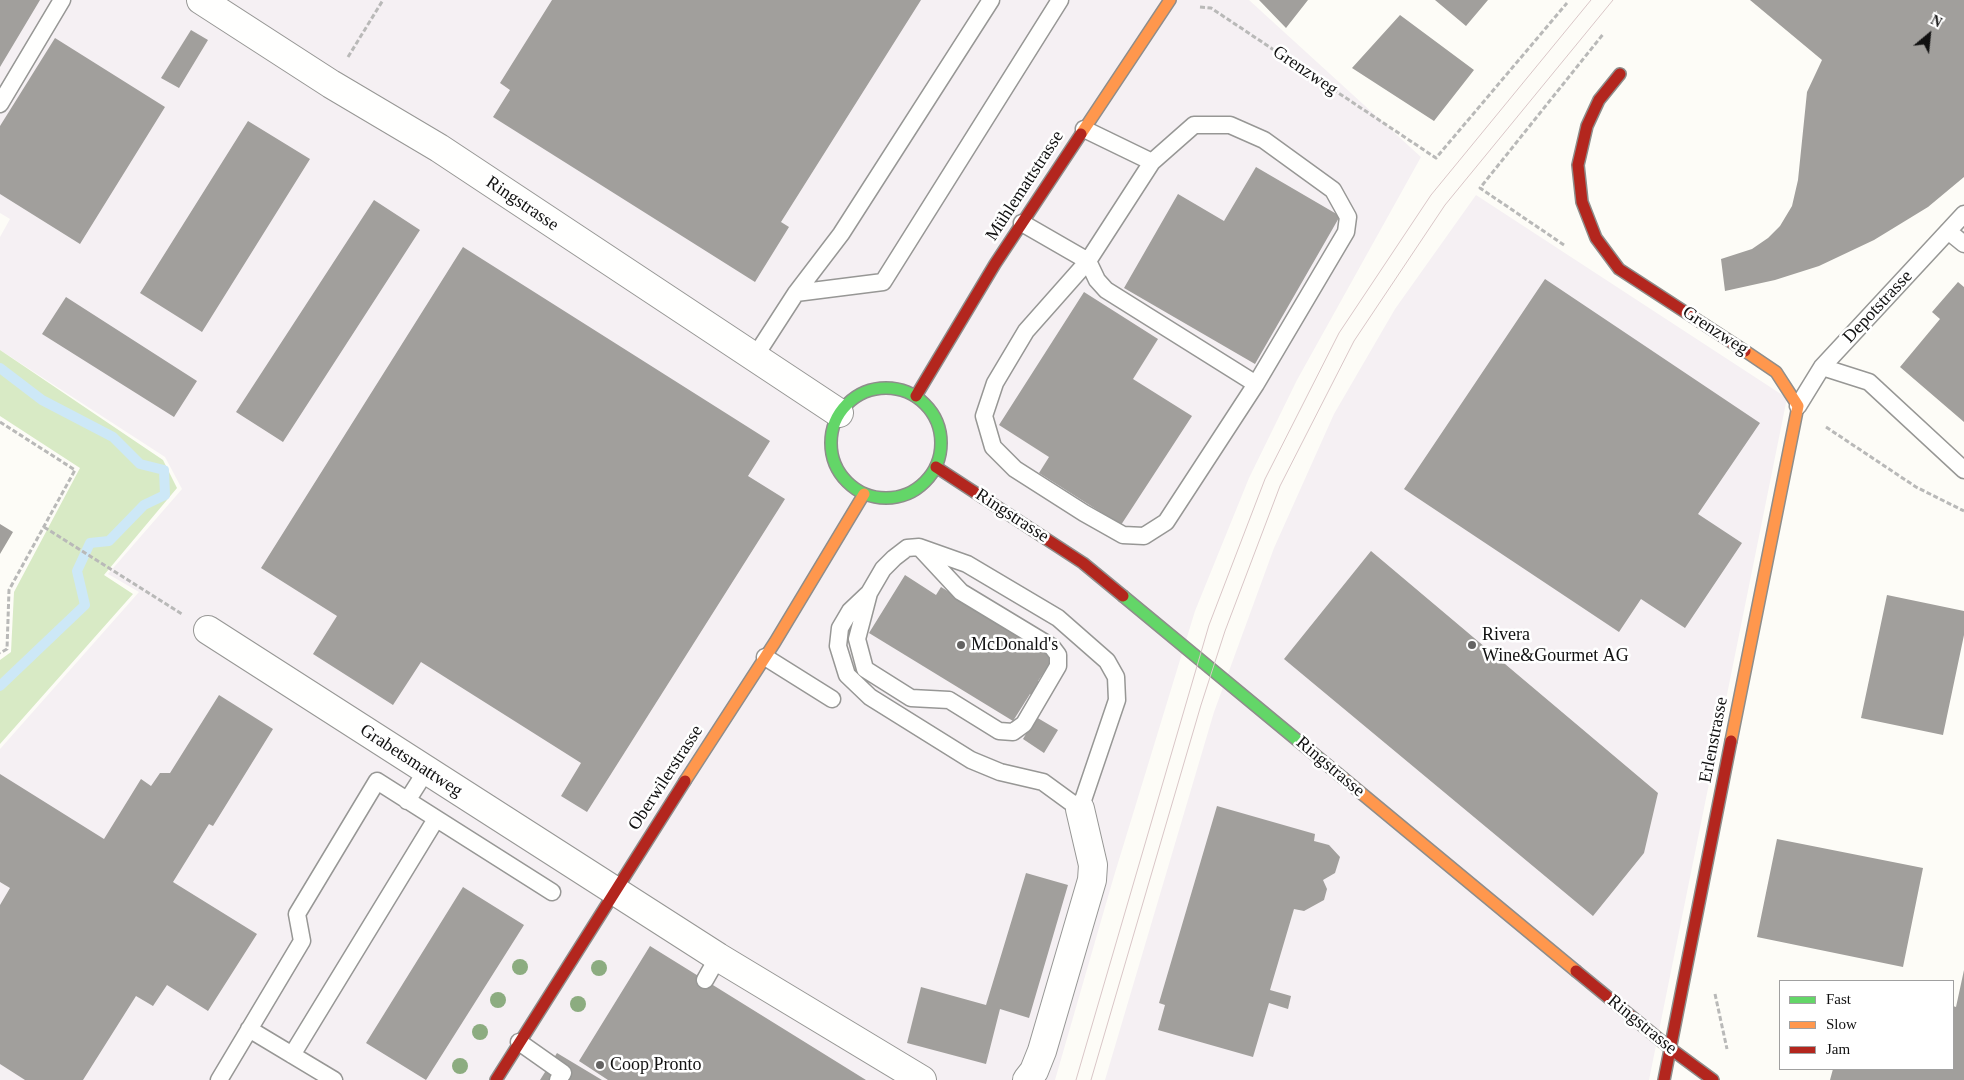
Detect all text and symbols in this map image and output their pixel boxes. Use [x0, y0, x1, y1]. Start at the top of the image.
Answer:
north arrow [1904, 10, 1954, 60]
text: N [1928, 12, 1944, 30]
street label: Grenzweg [1268, 41, 1342, 101]
street label: Mühlemattstrasse [981, 127, 1069, 245]
street label: Ringstrasse [482, 172, 562, 236]
street label: Depotstrasse [1839, 266, 1917, 348]
street label: Grenzweg [1678, 302, 1752, 360]
street label: Ringstrasse [971, 484, 1053, 548]
place label: Rivera Wine&Gourmet AG [1482, 624, 1629, 666]
place label: McDonald's [971, 634, 1058, 656]
marker: McDonald's [955, 639, 967, 651]
marker: Rivera Wine&Gourmet AG [1466, 639, 1478, 651]
street label: Erlenstrasse [1695, 695, 1733, 785]
street label: Grabetsmattweg [356, 720, 466, 802]
street label: Oberwilerstrasse [624, 721, 708, 835]
street label: Ringstrasse [1291, 732, 1369, 802]
legend [1779, 980, 1954, 1070]
street label: Ringstrasse [1603, 990, 1681, 1060]
text: Fast [1826, 991, 1851, 1007]
text: Slow [1826, 1016, 1857, 1032]
text: Jam [1826, 1041, 1850, 1057]
place label: Coop Pronto [610, 1054, 702, 1076]
marker: Coop Pronto [594, 1059, 606, 1071]

